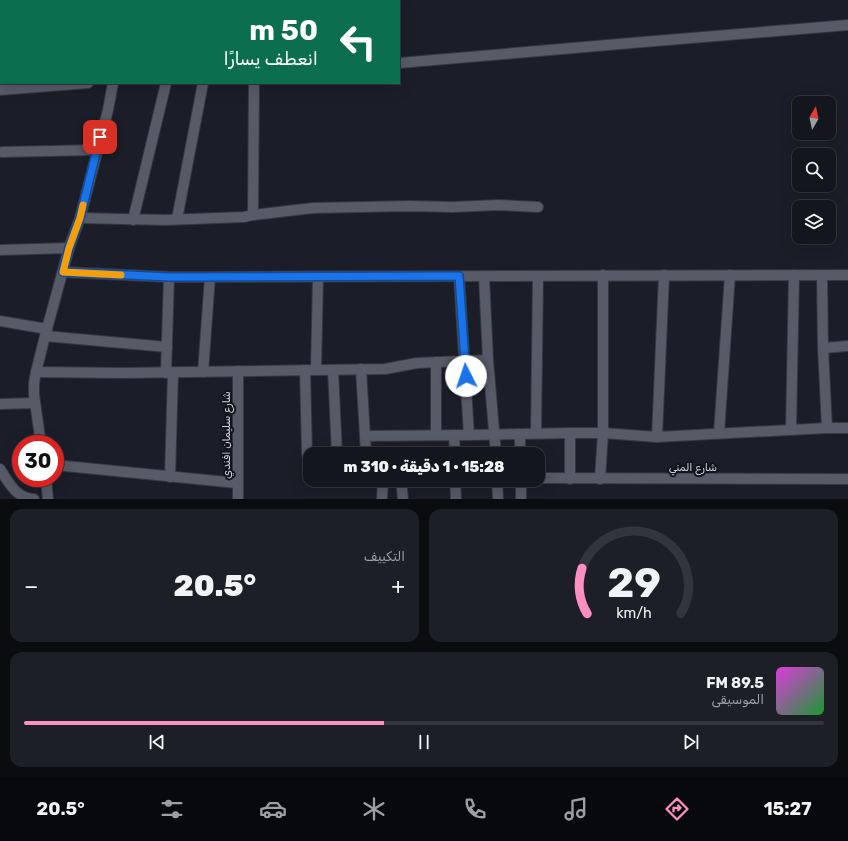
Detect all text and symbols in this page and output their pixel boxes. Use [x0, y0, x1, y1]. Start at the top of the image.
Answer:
text: 50 m [249, 14, 318, 47]
icon: left [332, 16, 384, 68]
text: انعطف يسارًا [224, 48, 318, 70]
north arrow [792, 96, 836, 140]
map controls [792, 96, 836, 244]
pin [83, 120, 117, 154]
icon: arrive [89, 126, 111, 148]
button: search [792, 148, 836, 192]
button: layers [792, 200, 836, 244]
position arrow [445, 355, 487, 397]
street label: شارع سليمان افندي [220, 391, 235, 479]
speed limit sign: 30 [12, 435, 64, 487]
text: 15:28 · 1 دقيقة · 310 m [343, 458, 505, 476]
street label: شارع المني [669, 461, 717, 476]
text: التكييف [364, 549, 405, 564]
text: 29 [607, 557, 660, 606]
text: 20.5° [173, 568, 256, 604]
text: − [24, 573, 38, 600]
text: + [391, 573, 405, 600]
text: km/h [616, 604, 651, 621]
text: 89.5 FM [706, 674, 764, 692]
text: الموسيقى [712, 692, 764, 707]
icon: previous [146, 731, 168, 753]
icon: pause [413, 731, 435, 753]
icon: next [680, 731, 702, 753]
icon: filters [158, 795, 186, 823]
icon: car [259, 795, 287, 823]
icon: climate [360, 795, 388, 823]
icon: phone [461, 795, 489, 823]
icon: music [562, 795, 590, 823]
icon: directions [663, 795, 691, 823]
text: 20.5° [37, 798, 85, 820]
text: 15:27 [764, 798, 812, 820]

